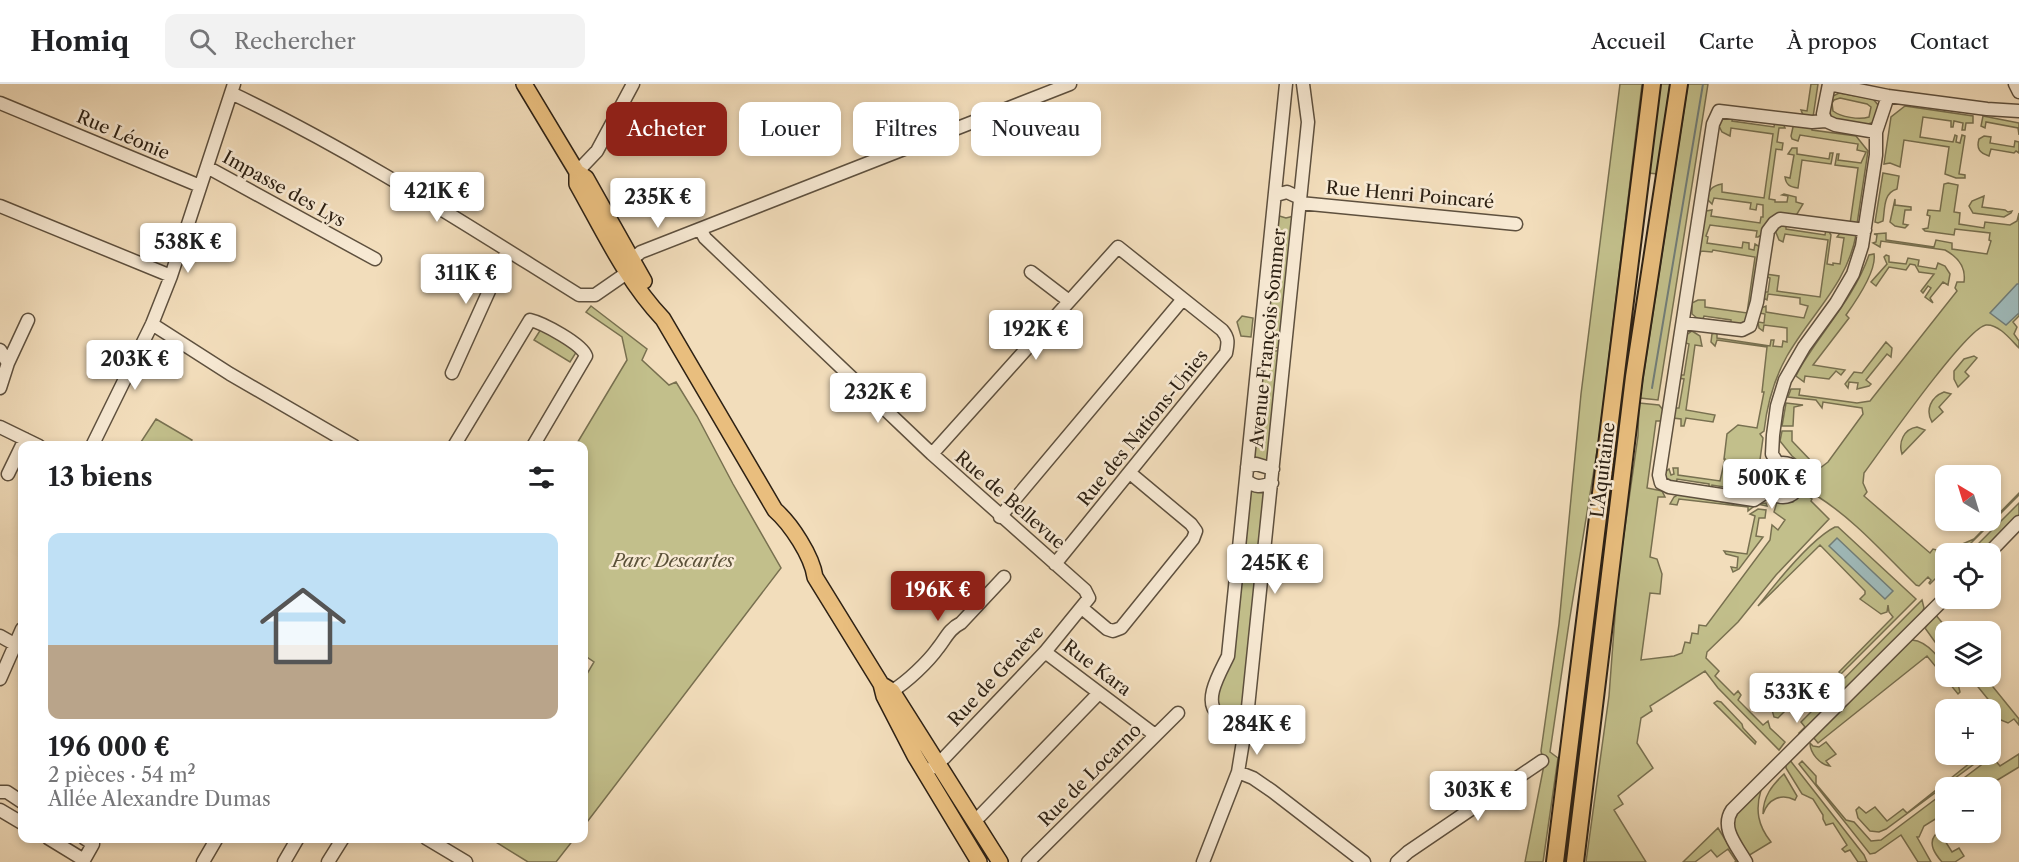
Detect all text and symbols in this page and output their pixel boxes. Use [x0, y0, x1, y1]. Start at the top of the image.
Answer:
search box [165, 14, 585, 68]
text: Homiq [30, 24, 129, 58]
icon: search [186, 25, 219, 58]
text: Rechercher [234, 28, 356, 55]
text: Accueil [1591, 29, 1666, 54]
text: Carte [1699, 29, 1754, 54]
text: À propos [1787, 29, 1877, 54]
text: Contact [1910, 29, 1989, 54]
chip: Acheter [606, 102, 727, 156]
chip: Louer [739, 102, 841, 156]
chip: Filtres [853, 102, 959, 156]
chip: Nouveau [971, 102, 1101, 156]
street label: Rue Léonie [73, 106, 173, 164]
street label: Impasse des Lys [219, 146, 349, 232]
pin: 421K € [388, 172, 486, 223]
street label: Rue Henri Poincaré [1325, 177, 1495, 213]
pin: 235K € [609, 178, 707, 229]
text: 421K € [404, 179, 470, 203]
text: 235K € [624, 185, 692, 209]
pin: 538K € [139, 223, 237, 274]
street label: Avenue François Sommer [1245, 227, 1291, 450]
text: 538K € [154, 230, 222, 254]
pin: 311K € [417, 254, 515, 305]
text: 311K € [435, 261, 497, 285]
pin: 192K € [987, 310, 1085, 361]
text: 192K € [1003, 317, 1069, 341]
pin: 203K € [86, 340, 184, 391]
street label: Rue des Nations-Unies [1073, 345, 1213, 511]
text: 203K € [100, 347, 170, 371]
pin: 232K € [829, 373, 927, 424]
text: 232K € [844, 380, 912, 404]
street label: L'Aquitaine [1586, 421, 1620, 519]
street label: Rue de Bellevue [950, 446, 1070, 554]
pin: 500K € [1723, 459, 1821, 510]
text: 13 biens [48, 461, 153, 493]
icon: filters [525, 461, 558, 494]
north arrow [1935, 465, 2001, 531]
map controls [1935, 465, 2001, 843]
text: 500K € [1737, 466, 1807, 490]
button: locate [1935, 543, 2001, 609]
pin: 245K € [1226, 544, 1324, 595]
park label: Parc Descartes [610, 550, 734, 572]
text: 245K € [1241, 551, 1309, 575]
pin: 196K € [889, 571, 987, 622]
icon: home [249, 572, 357, 680]
text: 196K € [905, 578, 971, 602]
street label: Rue de Genève [944, 621, 1048, 731]
button: layers [1935, 621, 2001, 687]
street label: Rue Kara [1059, 635, 1136, 701]
pin: 533K € [1748, 673, 1846, 724]
text: 533K € [1764, 680, 1830, 704]
button: + [1935, 699, 2001, 765]
pin: 284K € [1208, 705, 1306, 756]
text: 284K € [1222, 712, 1292, 736]
street label: Rue de Locarno [1034, 719, 1146, 831]
text: 196 000 € [48, 731, 170, 763]
text: 2 pièces · 54 m² [48, 763, 196, 787]
pin: 303K € [1429, 771, 1527, 822]
button: − [1935, 777, 2001, 843]
text: 303K € [1444, 778, 1512, 802]
text: Allée Alexandre Dumas [48, 787, 271, 811]

